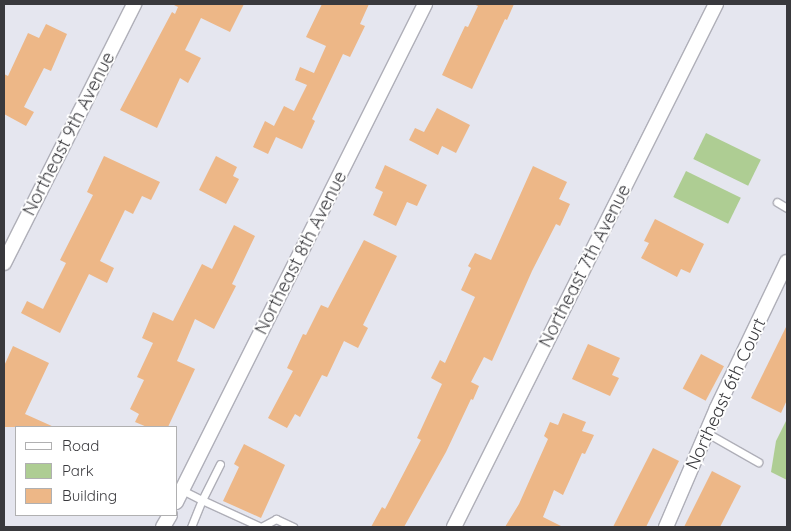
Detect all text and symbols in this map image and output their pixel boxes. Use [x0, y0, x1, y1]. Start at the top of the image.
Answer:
street label: Northeast 9th Avenue [18, 49, 120, 219]
street label: Northeast 8th Avenue [250, 168, 352, 338]
street label: Northeast 7th Avenue [535, 181, 635, 351]
street label: Northeast 6th Court [681, 315, 771, 473]
legend [15, 426, 178, 516]
text: Road [62, 436, 99, 455]
text: Park [62, 461, 94, 480]
text: Building [62, 486, 117, 505]

